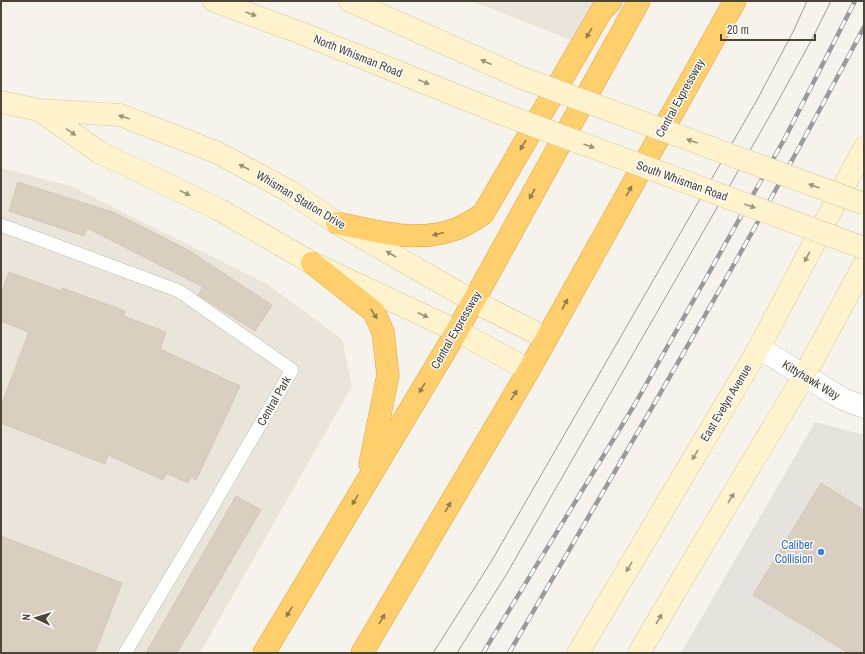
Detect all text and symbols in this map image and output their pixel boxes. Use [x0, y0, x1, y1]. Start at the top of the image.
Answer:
one-way arrow [245, 12, 257, 18]
scale bar [721, 16, 815, 42]
text: 20 m [727, 22, 749, 38]
one-way arrow [585, 27, 592, 38]
street label: North Whisman Road [311, 31, 405, 81]
street label: Central Expressway [652, 56, 708, 140]
one-way arrow [481, 59, 492, 65]
one-way arrow [418, 80, 430, 86]
one-way arrow [118, 114, 130, 120]
one-way arrow [65, 128, 76, 136]
one-way arrow [686, 137, 698, 143]
one-way arrow [520, 139, 527, 151]
one-way arrow [584, 144, 596, 150]
street label: South Whisman Road [634, 157, 730, 205]
one-way arrow [238, 163, 250, 170]
street label: Whisman Station Drive [253, 167, 349, 233]
one-way arrow [808, 183, 820, 189]
one-way arrow [625, 185, 632, 196]
one-way arrow [528, 189, 535, 200]
one-way arrow [179, 190, 191, 196]
one-way arrow [745, 203, 757, 209]
one-way arrow [432, 231, 444, 237]
one-way arrow [385, 250, 397, 257]
one-way arrow [804, 251, 810, 262]
street label: Central Expressway [427, 288, 485, 372]
one-way arrow [562, 298, 569, 310]
one-way arrow [370, 309, 378, 320]
one-way arrow [418, 312, 429, 318]
street label: Kittyhawk Way [779, 356, 843, 404]
street label: East Evelyn Avenue [697, 361, 755, 445]
street label: Central Park [253, 373, 295, 429]
one-way arrow [418, 383, 426, 393]
one-way arrow [510, 389, 517, 401]
one-way arrow [692, 449, 699, 461]
one-way arrow [727, 492, 734, 504]
one-way arrow [352, 494, 359, 506]
one-way arrow [444, 501, 451, 513]
place label: Caliber Collision [775, 537, 814, 567]
marker: Caliber Collision [816, 547, 826, 557]
one-way arrow [625, 561, 632, 573]
north arrow [16, 598, 56, 638]
one-way arrow [285, 606, 292, 618]
one-way arrow [378, 613, 385, 625]
one-way arrow [655, 613, 662, 625]
text: N [19, 614, 33, 621]

